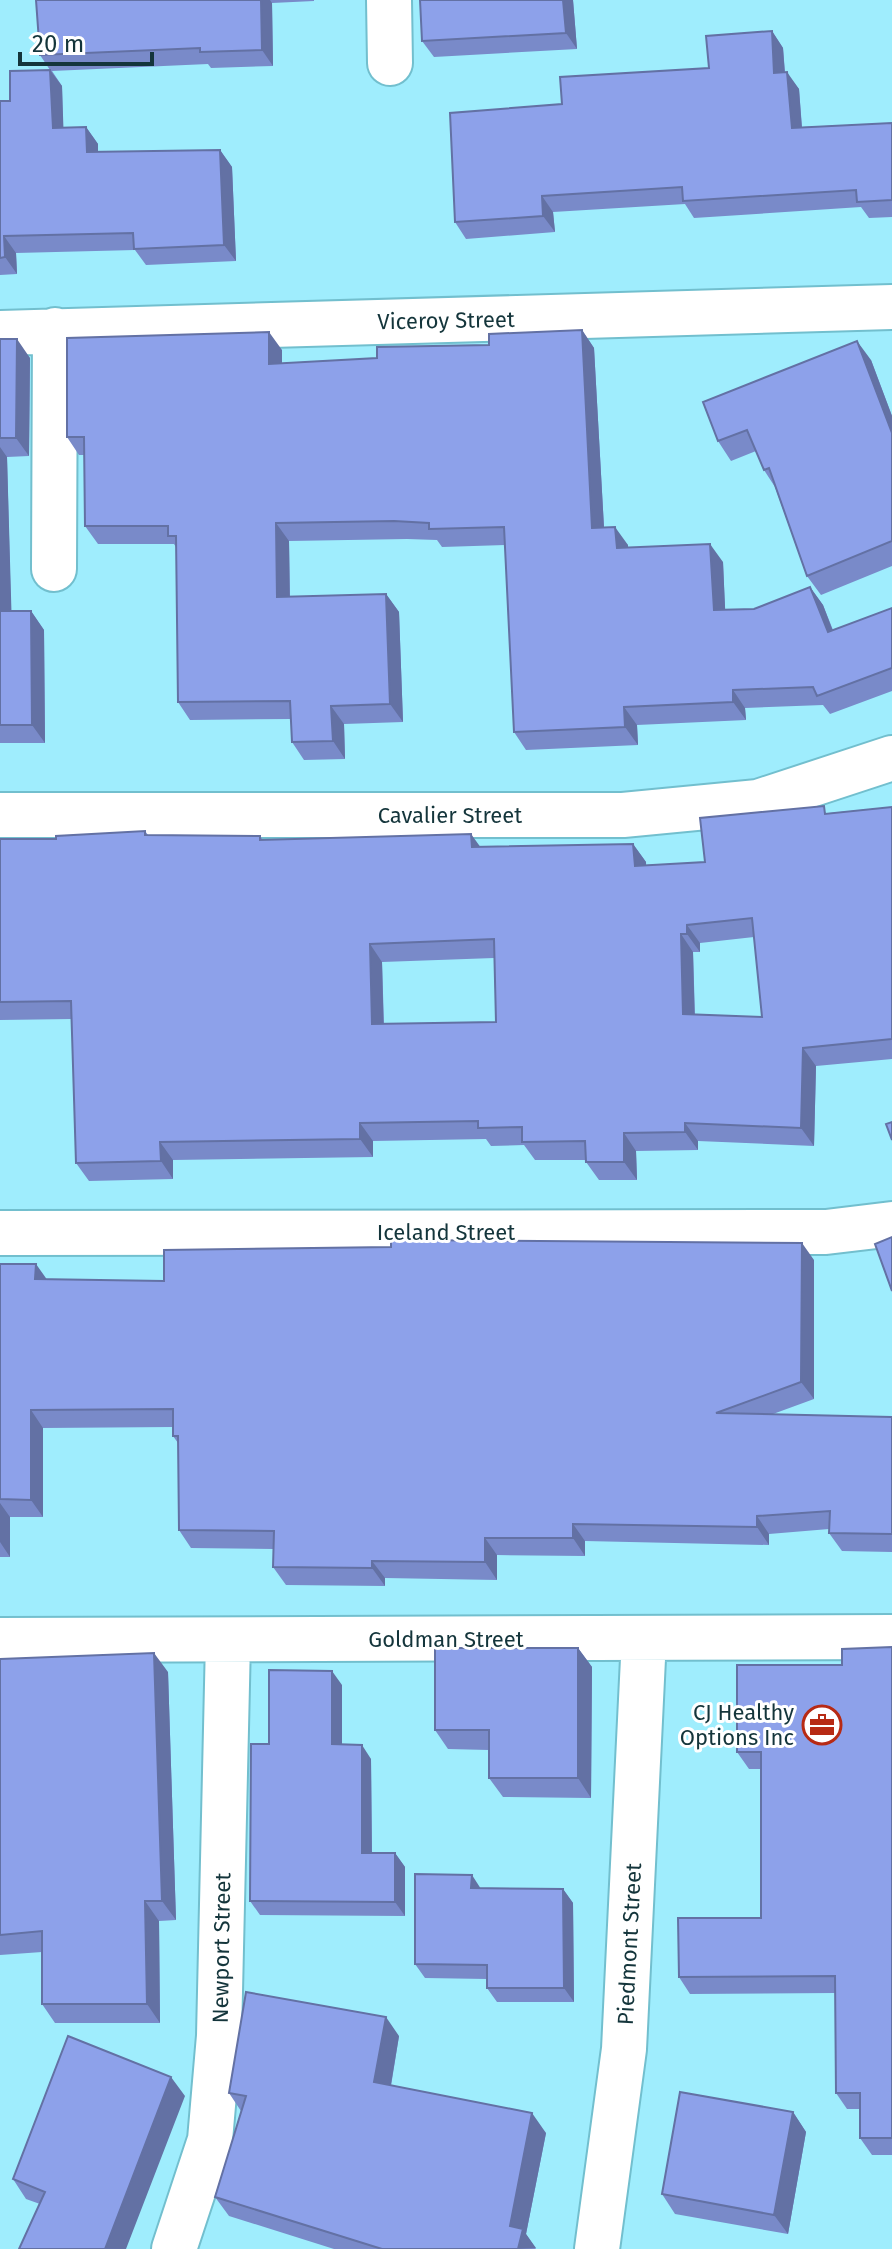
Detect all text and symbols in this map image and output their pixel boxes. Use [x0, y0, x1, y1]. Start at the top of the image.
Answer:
scale bar [20, 16, 152, 66]
text: 20 m [32, 30, 84, 58]
street label: Viceroy Street [377, 306, 515, 335]
street label: Cavalier Street [378, 802, 522, 829]
street label: Iceland Street [377, 1219, 515, 1246]
street label: Goldman Street [368, 1626, 524, 1653]
place label: CJ Healthy Options Inc [680, 1699, 794, 1751]
office icon: CJ Healthy Options Inc [801, 1704, 843, 1746]
street label: Piedmont Street [612, 1862, 647, 2026]
street label: Newport Street [207, 1872, 236, 2024]

